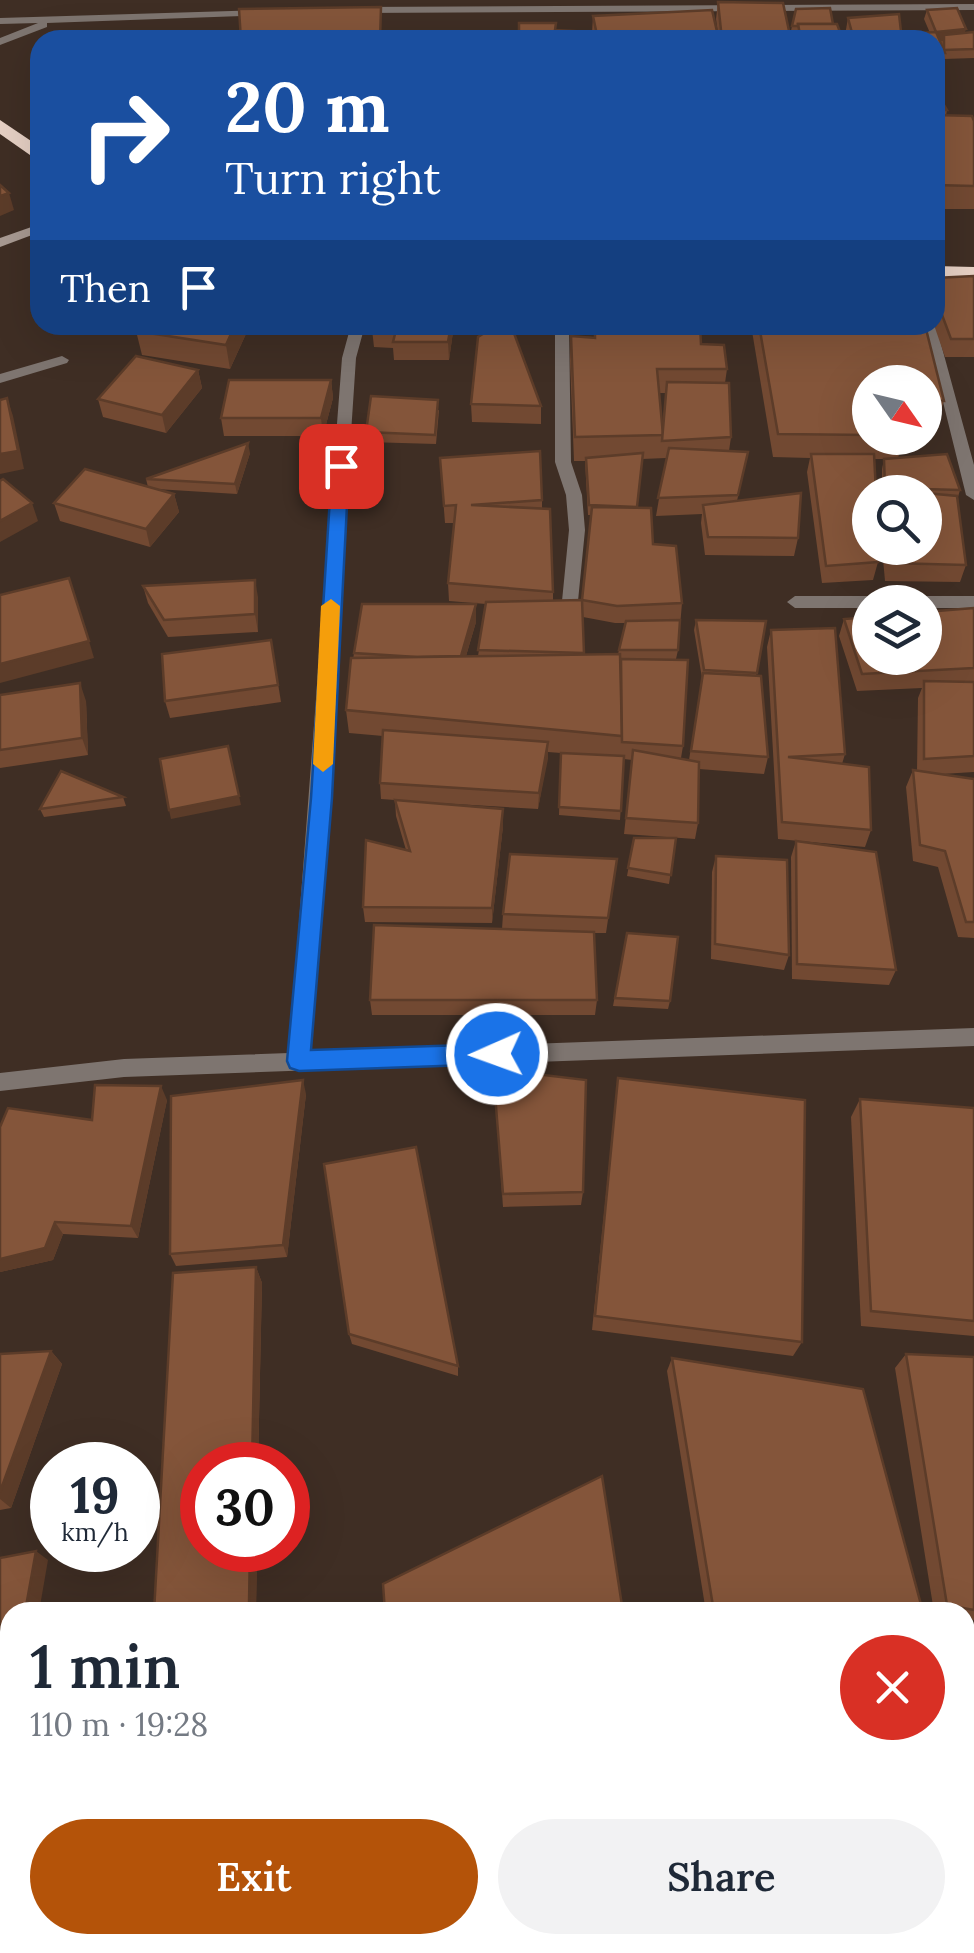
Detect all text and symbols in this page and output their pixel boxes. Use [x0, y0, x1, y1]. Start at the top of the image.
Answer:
text: 20 m [225, 62, 390, 151]
icon: right [60, 70, 190, 200]
text: Turn right [225, 149, 441, 206]
icon: arrive [171, 260, 226, 315]
text: Then [60, 264, 151, 312]
north arrow [852, 365, 942, 455]
map controls [852, 365, 942, 675]
pin [299, 424, 384, 509]
icon: arrive [314, 439, 369, 494]
button: search [852, 475, 942, 565]
button: layers [852, 585, 942, 675]
position arrow [445, 1002, 549, 1106]
speed limit sign: 30 [180, 1442, 310, 1572]
text: 19 [70, 1463, 120, 1527]
text: km/h [61, 1516, 129, 1548]
text: 1 min [30, 1628, 180, 1704]
button: close [840, 1635, 945, 1740]
text: 110 m · 19:28 [30, 1704, 208, 1745]
button: Exit [30, 1819, 478, 1934]
button: Share [498, 1819, 945, 1934]

